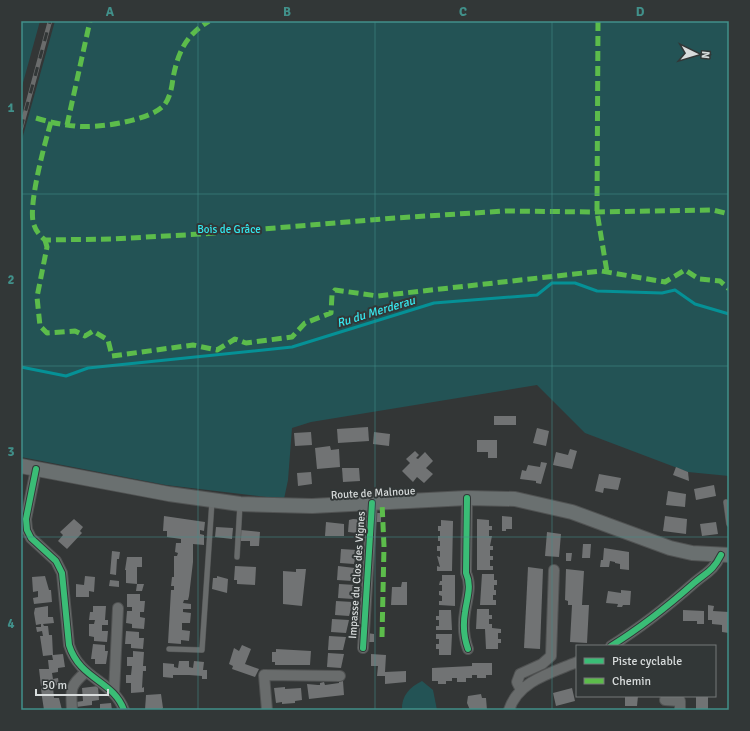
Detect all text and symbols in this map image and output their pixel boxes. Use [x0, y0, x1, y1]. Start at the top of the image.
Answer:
text: A [106, 4, 115, 20]
text: B [283, 4, 291, 20]
text: C [459, 4, 467, 20]
text: D [636, 4, 645, 20]
north arrow [676, 34, 716, 74]
text: N [699, 50, 712, 59]
text: 1 [7, 100, 15, 116]
park label: Bois de Grâce [197, 223, 261, 236]
text: 2 [7, 272, 15, 288]
water label: Ru du Merderau [335, 293, 418, 331]
text: 3 [7, 444, 15, 460]
street label: Route de Malnoue [330, 484, 416, 502]
street label: Impasse du Clos des Vignes [346, 511, 368, 639]
text: 4 [7, 616, 15, 632]
legend [576, 645, 716, 697]
text: Piste cyclable [612, 654, 682, 669]
scale bar [36, 671, 108, 697]
text: Chemin [612, 674, 651, 689]
text: 50 m [42, 678, 67, 693]

